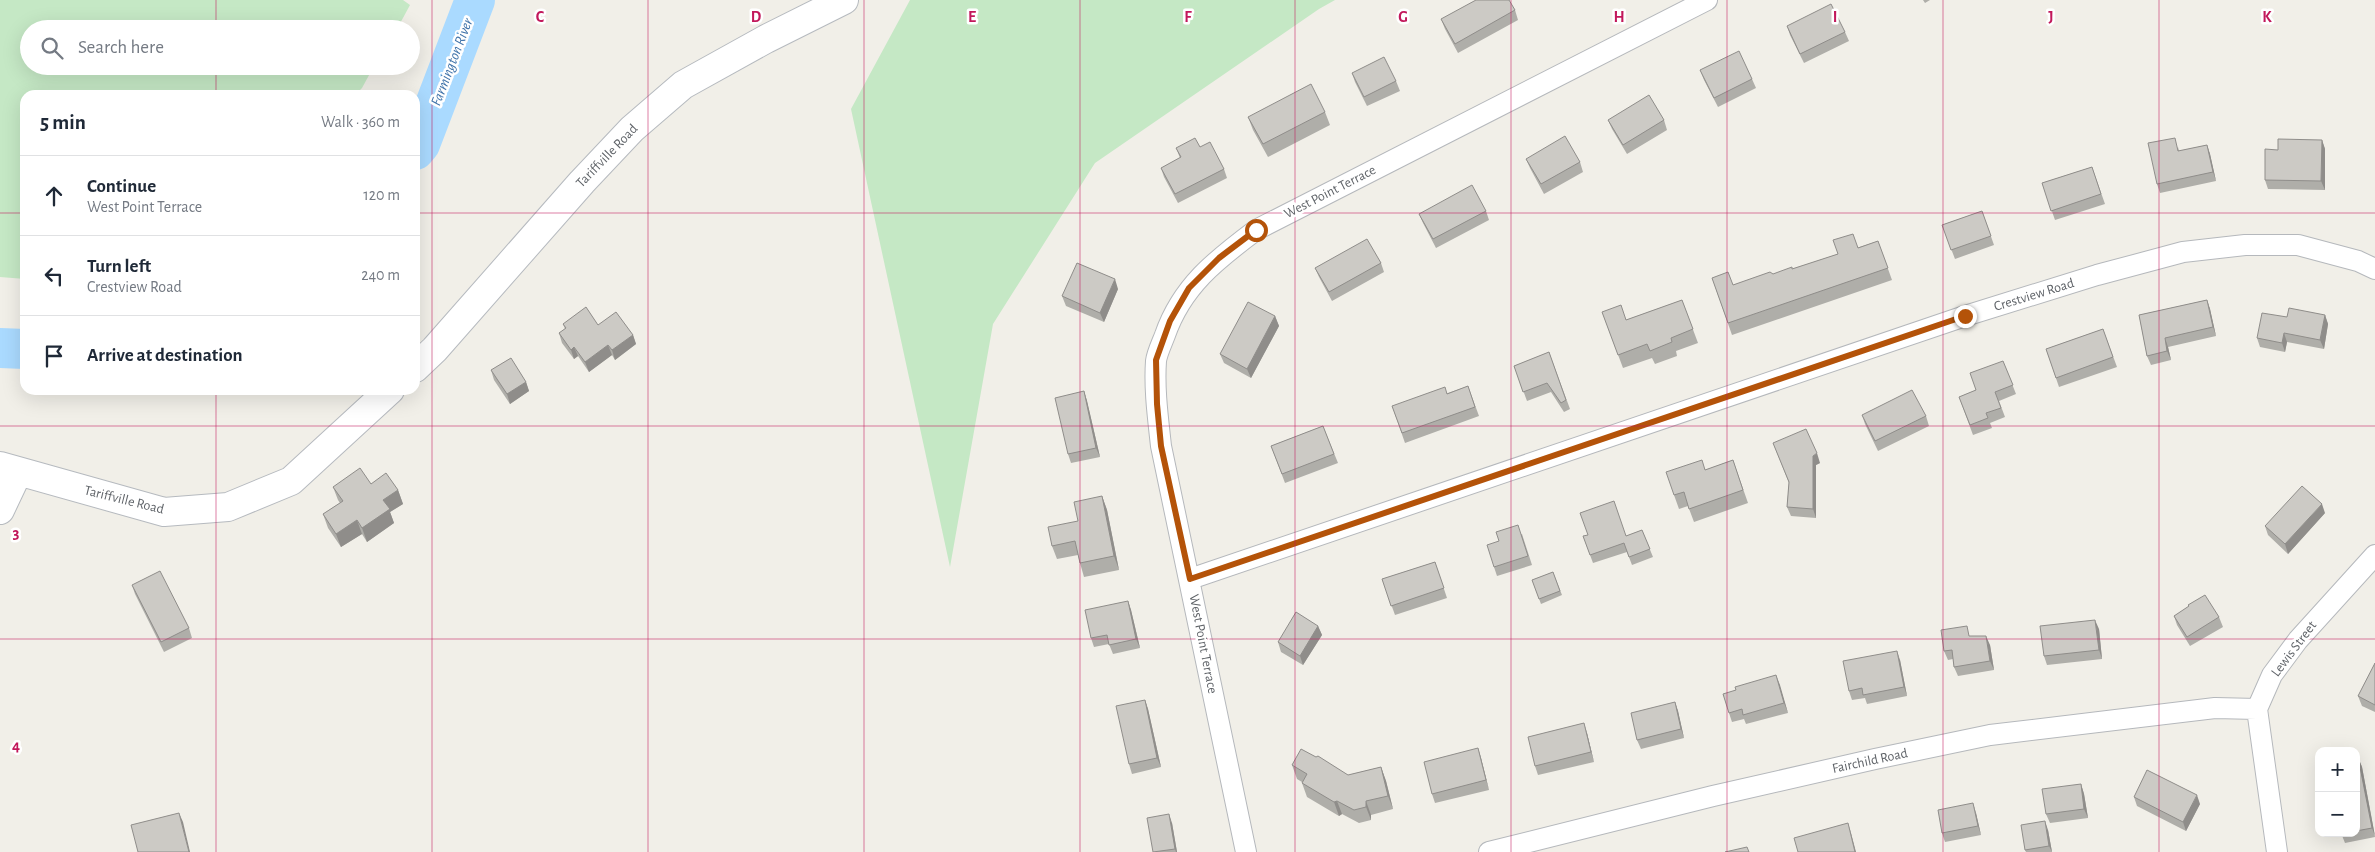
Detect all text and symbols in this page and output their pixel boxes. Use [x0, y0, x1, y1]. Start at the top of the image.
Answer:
text: C [536, 9, 545, 25]
text: D [751, 9, 762, 25]
text: E [968, 9, 976, 25]
text: F [1184, 9, 1192, 25]
text: G [1398, 9, 1408, 25]
text: H [1613, 9, 1625, 25]
text: I [1833, 9, 1837, 25]
text: J [2048, 9, 2054, 25]
text: K [2262, 9, 2272, 25]
water label: Farmington River [428, 15, 476, 108]
search box [20, 20, 420, 75]
icon: search [38, 34, 66, 62]
text: Search here [78, 38, 164, 57]
text: 5 min [40, 112, 86, 133]
text: Walk · 360 m [321, 114, 400, 130]
street label: Tariffville Road [574, 122, 640, 190]
street label: West Point Terrace [1282, 163, 1378, 221]
text: Continue [87, 177, 156, 196]
icon: ahead [40, 182, 68, 210]
text: 120 m [363, 187, 400, 203]
text: West Point Terrace [87, 199, 202, 215]
route start [1245, 219, 1268, 242]
text: Turn left [87, 257, 151, 276]
icon: left [40, 262, 68, 290]
text: 240 m [361, 267, 400, 283]
street label: Crestview Road [1992, 276, 2076, 314]
text: Crestview Road [87, 279, 182, 295]
route end [1954, 305, 1977, 328]
icon: arrive [40, 342, 68, 370]
text: Arrive at destination [87, 346, 243, 365]
street label: Tariffville Road [83, 483, 165, 517]
text: 3 [13, 525, 20, 541]
street label: West Point Terrace [1187, 593, 1219, 695]
street label: Lewis Street [2269, 618, 2320, 679]
text: 4 [12, 738, 20, 754]
street label: Fairchild Road [1831, 746, 1909, 776]
map controls [2315, 747, 2360, 837]
button: + [2315, 747, 2360, 792]
button: − [2315, 792, 2360, 837]

